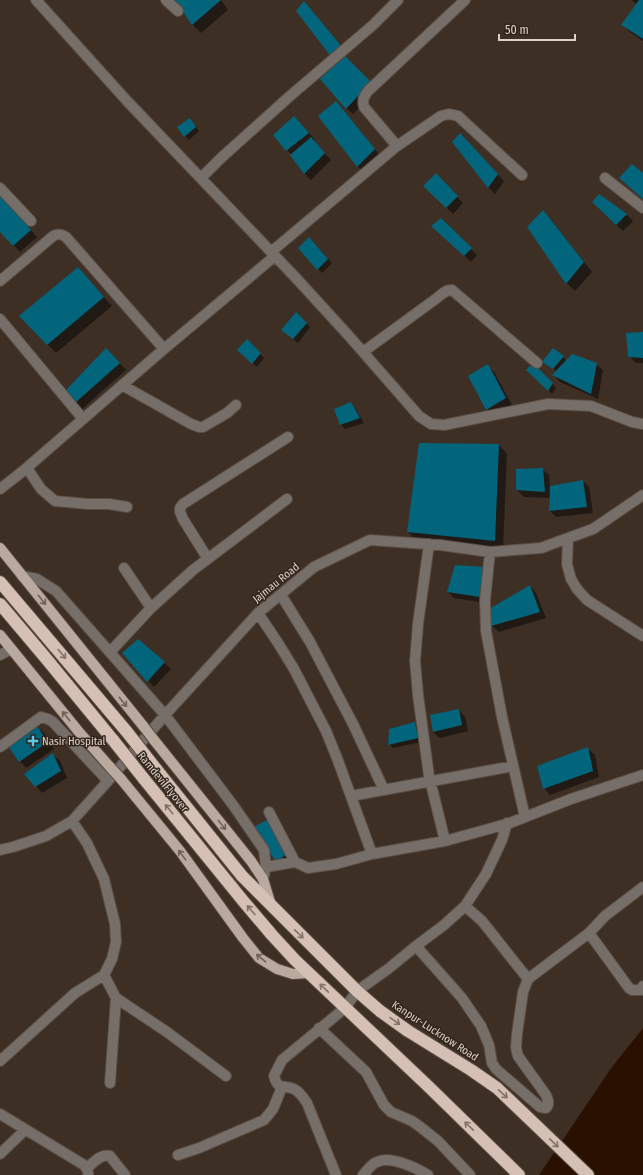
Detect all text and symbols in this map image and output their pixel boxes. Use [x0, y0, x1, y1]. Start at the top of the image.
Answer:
scale bar [499, 16, 575, 42]
text: 50 m [505, 23, 529, 37]
street label: Jajmau Road [250, 560, 302, 606]
one-way arrow [38, 595, 47, 606]
one-way arrow [57, 649, 66, 659]
one-way arrow [119, 696, 128, 707]
one-way arrow [62, 711, 71, 721]
marker: Nasir Hospital [27, 735, 39, 747]
place label: Nasir Hospital [42, 735, 105, 748]
street label: Ramdevi Flyover [135, 749, 191, 815]
one-way arrow [165, 804, 173, 815]
one-way arrow [218, 820, 227, 831]
one-way arrow [178, 849, 186, 860]
one-way arrow [247, 905, 256, 915]
one-way arrow [294, 929, 304, 939]
one-way arrow [255, 953, 266, 962]
one-way arrow [319, 983, 329, 993]
street label: Kanpur-Lucknow Road [389, 998, 481, 1064]
one-way arrow [389, 1017, 400, 1025]
one-way arrow [497, 1089, 508, 1098]
one-way arrow [464, 1121, 474, 1131]
one-way arrow [549, 1138, 559, 1147]

